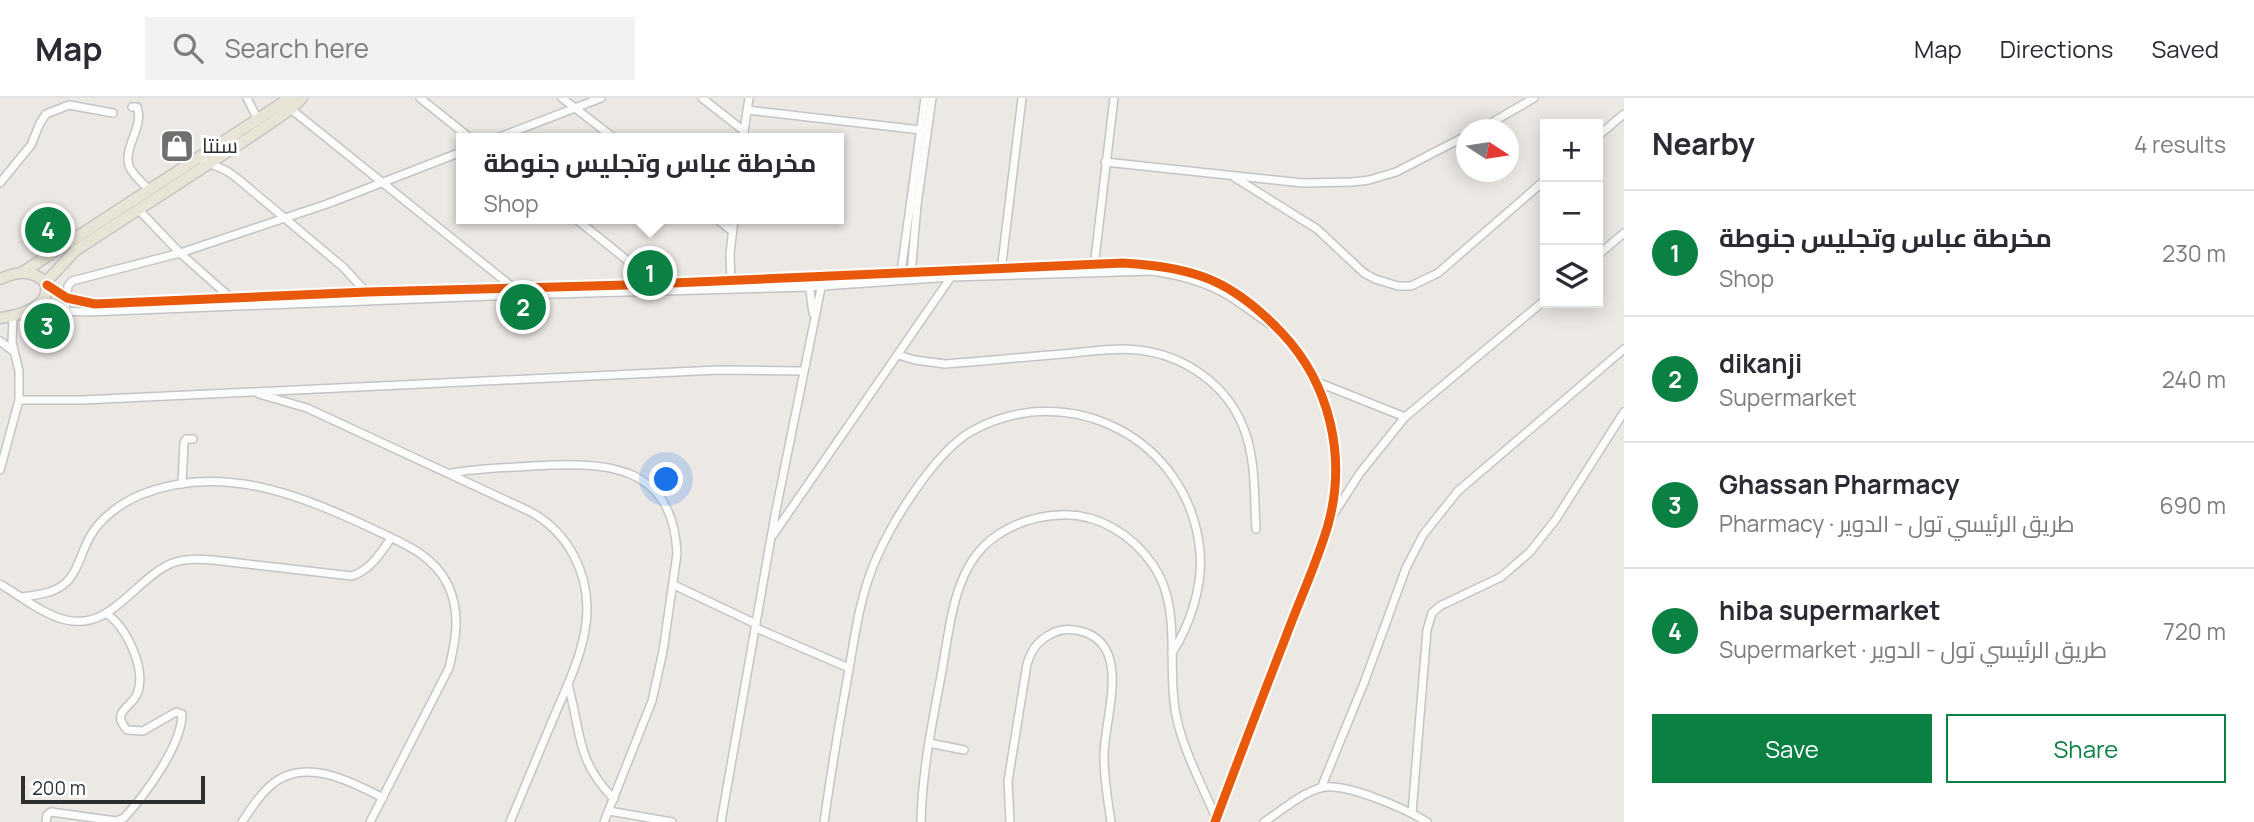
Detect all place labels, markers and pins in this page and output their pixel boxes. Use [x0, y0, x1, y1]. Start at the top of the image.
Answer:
shop icon: سنتا [158, 127, 196, 165]
place label: سنتا [202, 131, 238, 159]
pin: 4 [25, 204, 71, 256]
pin: 1 [627, 247, 673, 299]
pin: 2 [500, 281, 546, 333]
pin: 3 [24, 300, 70, 352]

